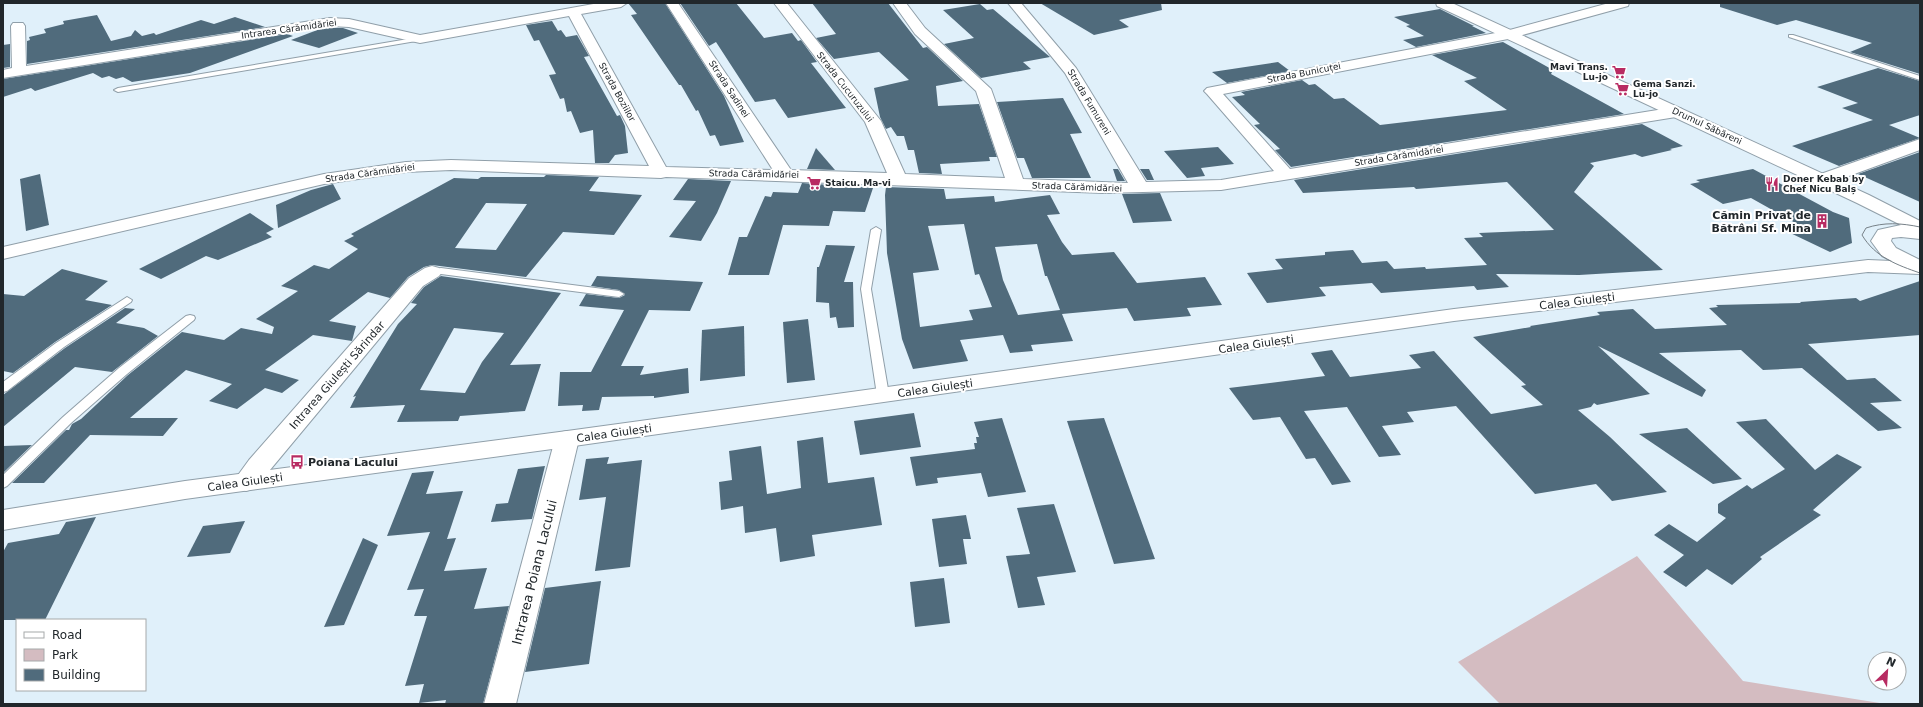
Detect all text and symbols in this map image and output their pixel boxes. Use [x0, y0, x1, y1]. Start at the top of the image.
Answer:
street label: Intrarea Cărămidăriei [241, 17, 337, 41]
street label: Strada Cucuruzului [815, 50, 875, 124]
street label: Strada Sadinei [707, 59, 751, 119]
street label: Strada Boziilor [597, 61, 637, 123]
street label: Strada Bunicuței [1266, 61, 1342, 86]
place label: Mavi Trans. Lu-jo [1550, 62, 1608, 82]
supermarket icon: Mavi Trans. Lu-jo [1611, 64, 1627, 80]
street label: Strada Fumureni [1065, 67, 1113, 137]
place label: Gema Sanzi. Lu-jo [1633, 79, 1696, 99]
supermarket icon: Gema Sanzi. Lu-jo [1614, 81, 1630, 97]
street label: Drumul Săbăreni [1671, 105, 1743, 147]
street label: Strada Cărămidăriei [1354, 144, 1444, 168]
street label: Strada Cărămidăriei [325, 162, 415, 184]
street label: Strada Cărămidăriei [709, 168, 799, 180]
place label: Doner Kebab by Chef Nicu Balș [1783, 174, 1864, 195]
supermarket icon: Staicu. Ma-vi [806, 175, 822, 191]
restaurant icon: Doner Kebab by Chef Nicu Balș [1764, 176, 1780, 192]
place label: Staicu. Ma-vi [825, 178, 891, 188]
street label: Strada Cărămidăriei [1032, 180, 1122, 194]
place label: Cămin Privat de Bătrâni Sf. Mina [1712, 209, 1811, 235]
building icon: Cămin Privat de Bătrâni Sf. Mina [1814, 213, 1830, 229]
street label: Calea Giulești [1539, 290, 1616, 313]
street label: Intrarea Giulești Sărindar [287, 318, 388, 432]
street label: Calea Giulești [1218, 333, 1295, 356]
street label: Calea Giulești [897, 377, 974, 400]
street label: Calea Giulești [576, 422, 653, 445]
bus stop icon: Poiana Lacului [289, 454, 305, 470]
place label: Poiana Lacului [308, 456, 398, 469]
street label: Calea Giulești [207, 471, 284, 494]
street label: Intrarea Poiana Lacului [509, 498, 560, 646]
legend [16, 619, 146, 691]
text: Road [52, 628, 82, 642]
text: Park [52, 648, 78, 662]
north arrow [1867, 651, 1907, 691]
text: N [1884, 655, 1898, 670]
text: Building [52, 668, 101, 682]

